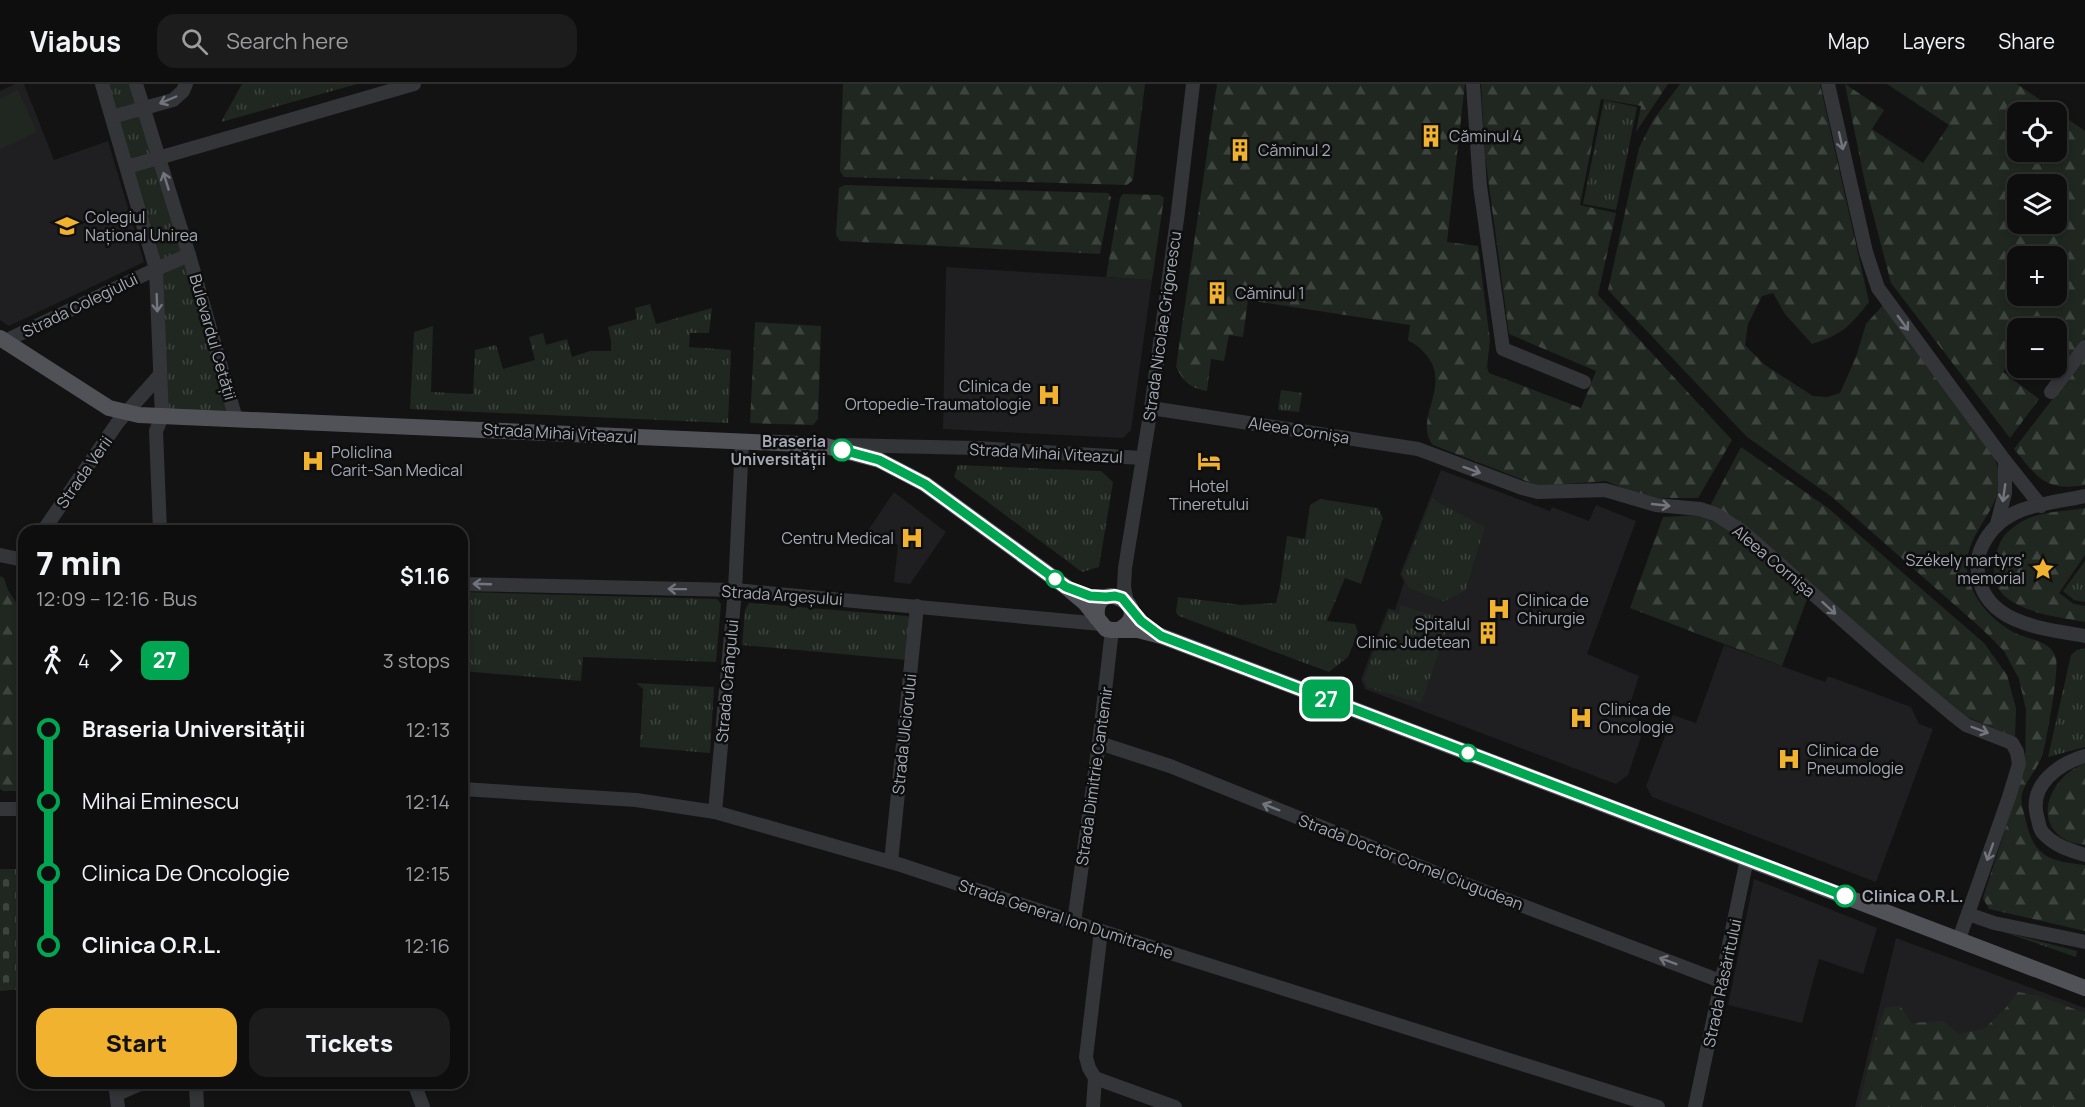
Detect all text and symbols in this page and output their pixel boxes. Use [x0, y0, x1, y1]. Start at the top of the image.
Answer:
search box [157, 14, 577, 68]
text: Viabus [30, 22, 121, 60]
icon: search [178, 25, 211, 58]
text: Search here [226, 26, 349, 56]
text: Map [1828, 27, 1869, 55]
text: Layers [1902, 27, 1965, 55]
text: Share [1998, 27, 2055, 55]
one-way arrow [159, 95, 177, 106]
map controls [2007, 102, 2067, 378]
button: locate [2007, 102, 2067, 162]
building icon: Căminul 4 [1418, 123, 1444, 149]
place label: Căminul 4 [1449, 125, 1522, 147]
one-way arrow [1835, 131, 1847, 150]
building icon: Căminul 2 [1227, 137, 1253, 163]
place label: Căminul 2 [1258, 139, 1331, 161]
one-way arrow [160, 172, 171, 191]
button: layers [2007, 174, 2067, 234]
place label: Colegiul Național Unirea [85, 206, 198, 246]
school or university icon: Colegiul Național Unirea [54, 213, 80, 239]
street label: Strada Nicolae Grigorescu [1138, 230, 1186, 422]
button: + [2007, 246, 2067, 306]
street label: Strada Colegiului [19, 268, 141, 342]
street label: Bulevardul Cetății [184, 271, 242, 403]
building icon: Căminul 1 [1204, 280, 1230, 306]
place label: Căminul 1 [1235, 282, 1305, 304]
one-way arrow [151, 292, 163, 312]
one-way arrow [1897, 314, 1910, 330]
button: − [2007, 318, 2067, 378]
place label: Clinica de Ortopedie-Traumatologie [845, 375, 1031, 415]
hospital icon: Clinica de Ortopedie-Traumatologie [1036, 382, 1062, 408]
street label: Aleea Cornișa [1247, 411, 1351, 449]
street label: Strada Mihai Viteazul [483, 418, 637, 448]
place label: Braseria Universității [731, 430, 826, 470]
street label: Strada Verii [51, 432, 117, 512]
street label: Strada Mihai Viteazul [969, 438, 1123, 468]
marker: Braseria Universității [831, 439, 853, 461]
place label: Policlina Carit-San Medical [331, 441, 463, 481]
hospital icon: Policlina Carit-San Medical [300, 448, 326, 474]
hotel icon: Hotel Tineretului [1196, 448, 1222, 474]
one-way arrow [1463, 465, 1481, 476]
place label: Hotel Tineretului [1169, 475, 1249, 515]
one-way arrow [1998, 483, 2009, 502]
one-way arrow [1651, 500, 1671, 511]
street label: Aleea Cornișa [1728, 520, 1820, 602]
hospital icon: Centru Medical [899, 525, 925, 551]
place label: Centru Medical [782, 527, 894, 549]
text: 7 min [36, 540, 122, 585]
place label: Székely martyrs' memorial [1906, 549, 2025, 589]
place icon: Székely martyrs' memorial [2030, 556, 2056, 582]
text: $1.16 [400, 561, 450, 591]
unlabelled marker [1046, 570, 1064, 588]
one-way arrow [473, 578, 493, 590]
street label: Strada Argeșului [721, 580, 843, 610]
one-way arrow [667, 583, 687, 595]
text: 12:09 – 12:16 · Bus [36, 585, 197, 612]
place label: Clinica de Chirurgie [1517, 589, 1589, 629]
hospital icon: Clinica de Chirurgie [1486, 596, 1512, 622]
one-way arrow [1821, 601, 1836, 615]
place label: Spitalul Clinic Judetean [1356, 613, 1470, 653]
street label: Strada Crângului [711, 619, 743, 743]
building icon: Spitalul Clinic Judetean [1475, 620, 1501, 646]
icon: walk [36, 644, 69, 677]
icon: forward [99, 644, 132, 677]
text: 27 [153, 646, 177, 674]
text: 4 [78, 647, 90, 674]
text: 3 stops [383, 647, 450, 674]
street label: Strada Ulciorului [887, 673, 921, 795]
line badge: 27 [1299, 680, 1353, 718]
street label: Strada Dimitrie Cantemir [1071, 685, 1117, 867]
text: 27 [1314, 685, 1338, 713]
place label: Clinica de Oncologie [1599, 698, 1674, 738]
hospital icon: Clinica de Oncologie [1568, 705, 1594, 731]
text: Braseria Universității [82, 714, 305, 744]
text: 12:13 [406, 716, 450, 743]
one-way arrow [1970, 725, 1989, 736]
place label: Clinica de Pneumologie [1807, 739, 1904, 779]
unlabelled marker [1459, 744, 1477, 762]
hospital icon: Clinica de Pneumologie [1776, 746, 1802, 772]
text: Mihai Eminescu [82, 786, 239, 816]
text: 12:14 [405, 788, 450, 815]
one-way arrow [1262, 801, 1281, 812]
street label: Strada Doctor Cornel Ciugudean [1296, 809, 1526, 915]
one-way arrow [1983, 842, 1994, 861]
text: Clinica De Oncologie [82, 858, 290, 888]
text: 12:15 [405, 860, 450, 887]
street label: Strada General Ion Dumitrache [956, 874, 1176, 964]
marker: Clinica O.R.L. [1834, 885, 1856, 907]
place label: Clinica O.R.L. [1862, 885, 1964, 907]
street label: Strada Răsăritului [1698, 917, 1746, 1049]
text: Clinica O.R.L. [82, 930, 222, 960]
text: 12:16 [405, 932, 450, 959]
one-way arrow [1659, 955, 1678, 966]
button: Start [36, 1008, 237, 1077]
button: Tickets [249, 1008, 450, 1077]

